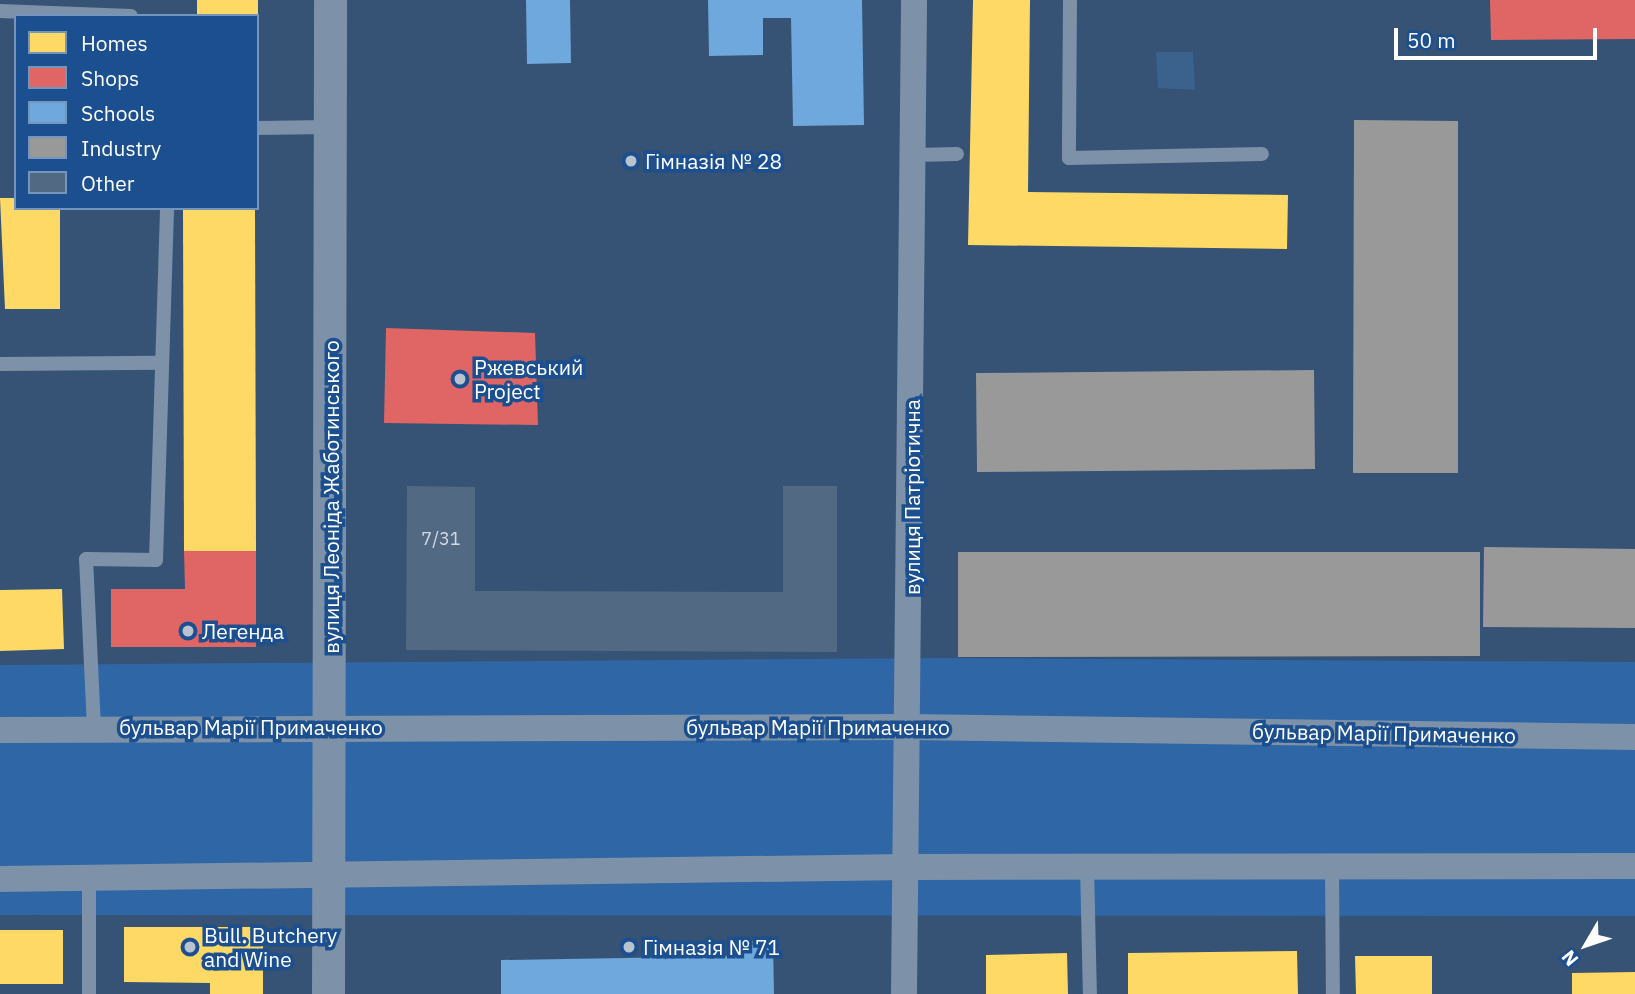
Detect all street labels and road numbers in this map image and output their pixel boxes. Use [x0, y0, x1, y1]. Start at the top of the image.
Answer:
street label: вулиця Леоніда Жаботинського [318, 340, 344, 654]
street label: вулиця Патріотична [899, 399, 925, 595]
street label: бульвар Марії Примаченко [119, 714, 383, 740]
street label: бульвар Марії Примаченко [686, 714, 950, 740]
street label: бульвар Марії Примаченко [1252, 718, 1516, 748]

